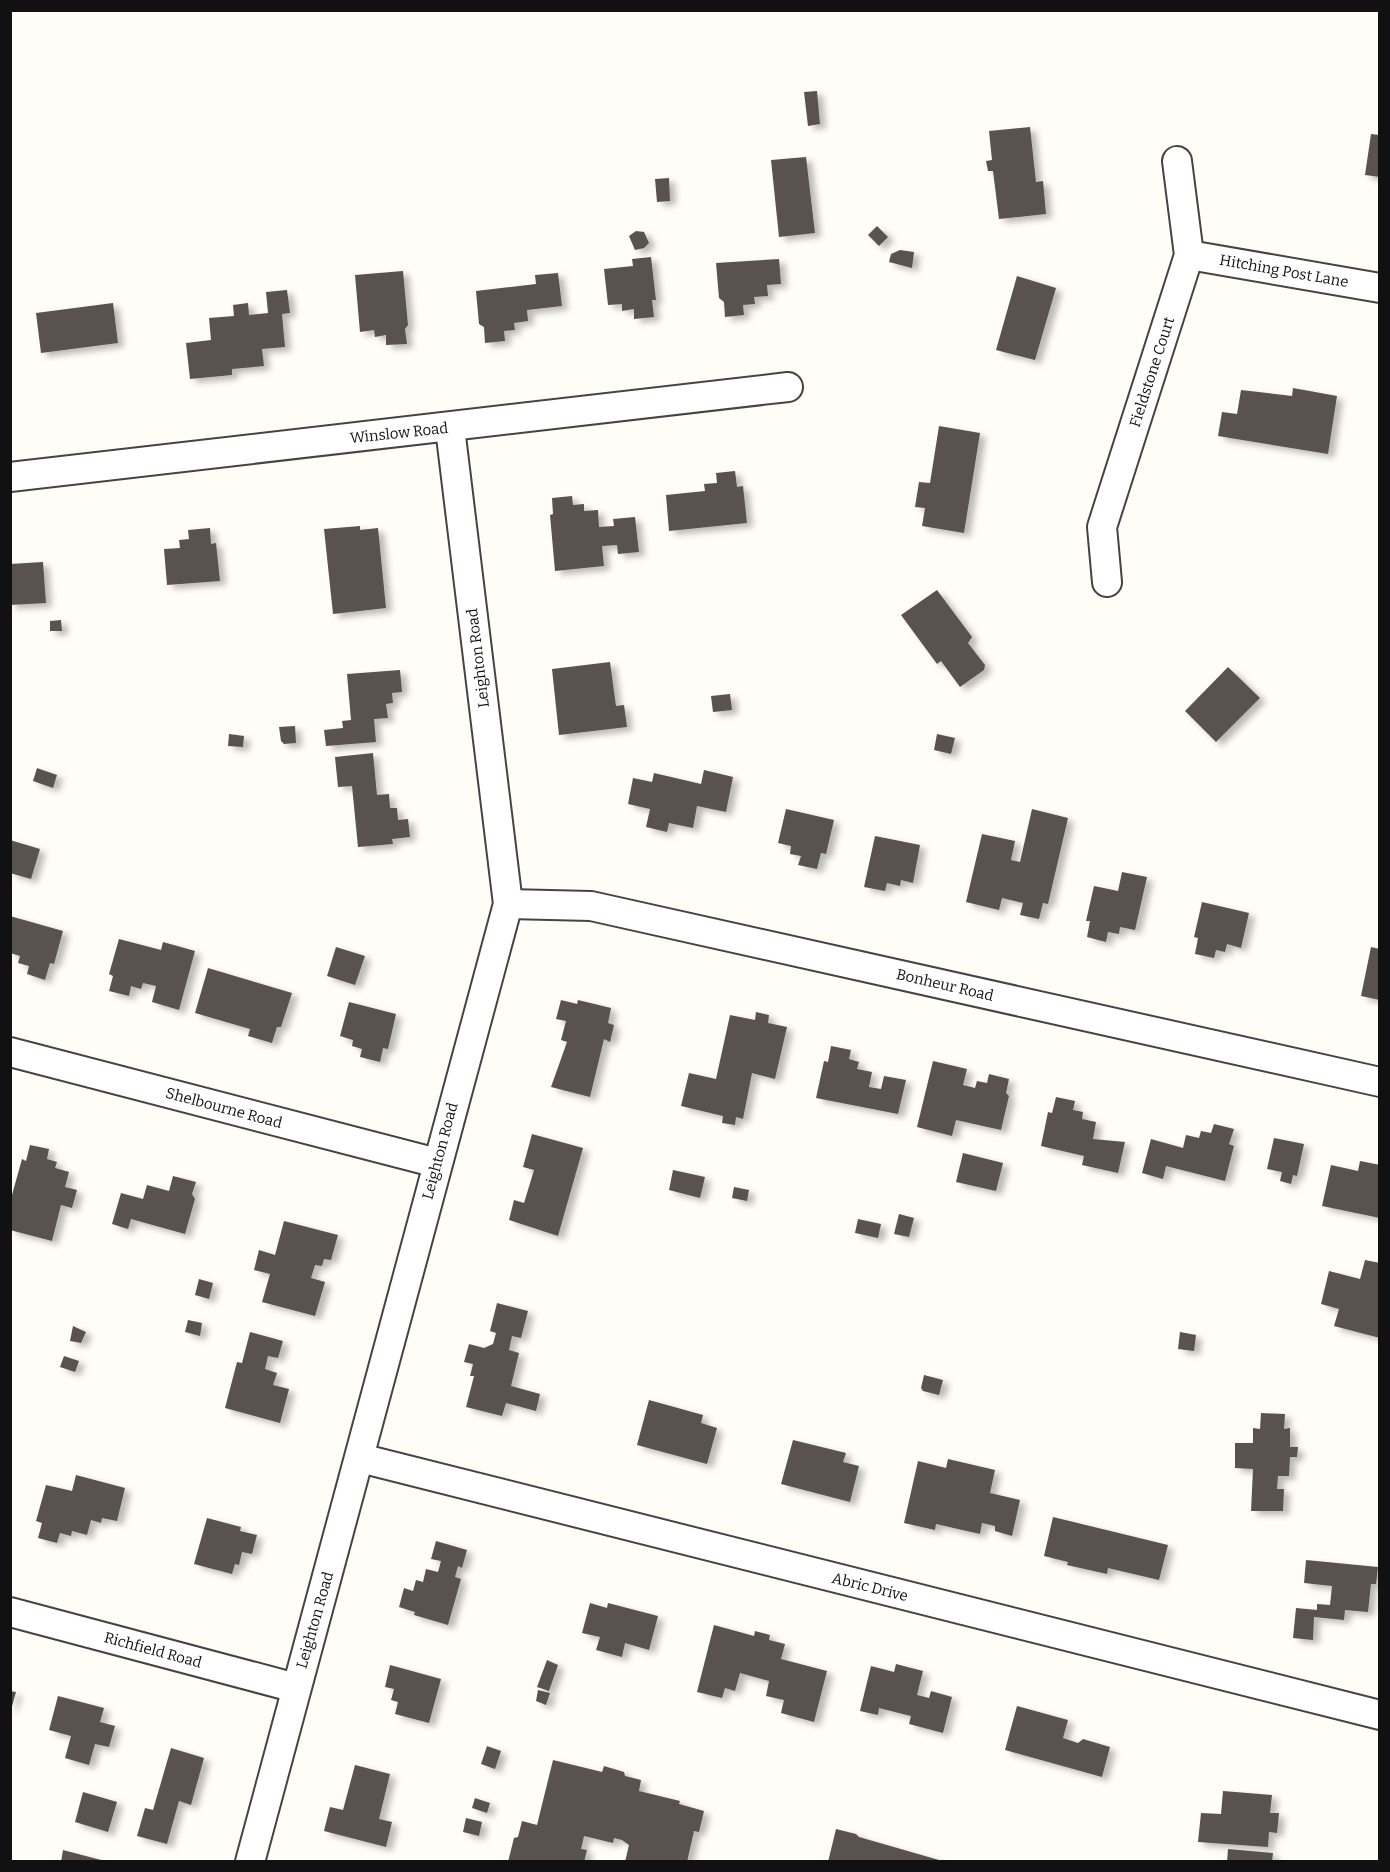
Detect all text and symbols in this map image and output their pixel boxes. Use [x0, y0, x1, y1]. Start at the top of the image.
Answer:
street label: Hitching Post Lane [1218, 251, 1350, 291]
street label: Fieldstone Court [1126, 314, 1179, 429]
street label: Winslow Road [349, 419, 449, 447]
street label: Leighton Road [463, 607, 493, 709]
street label: Bonheur Road [895, 965, 996, 1005]
street label: Shelbourne Road [164, 1084, 284, 1132]
street label: Leighton Road [418, 1100, 462, 1202]
street label: Leighton Road [293, 1569, 337, 1670]
street label: Abric Drive [830, 1569, 910, 1605]
street label: Richfield Road [102, 1628, 204, 1672]

